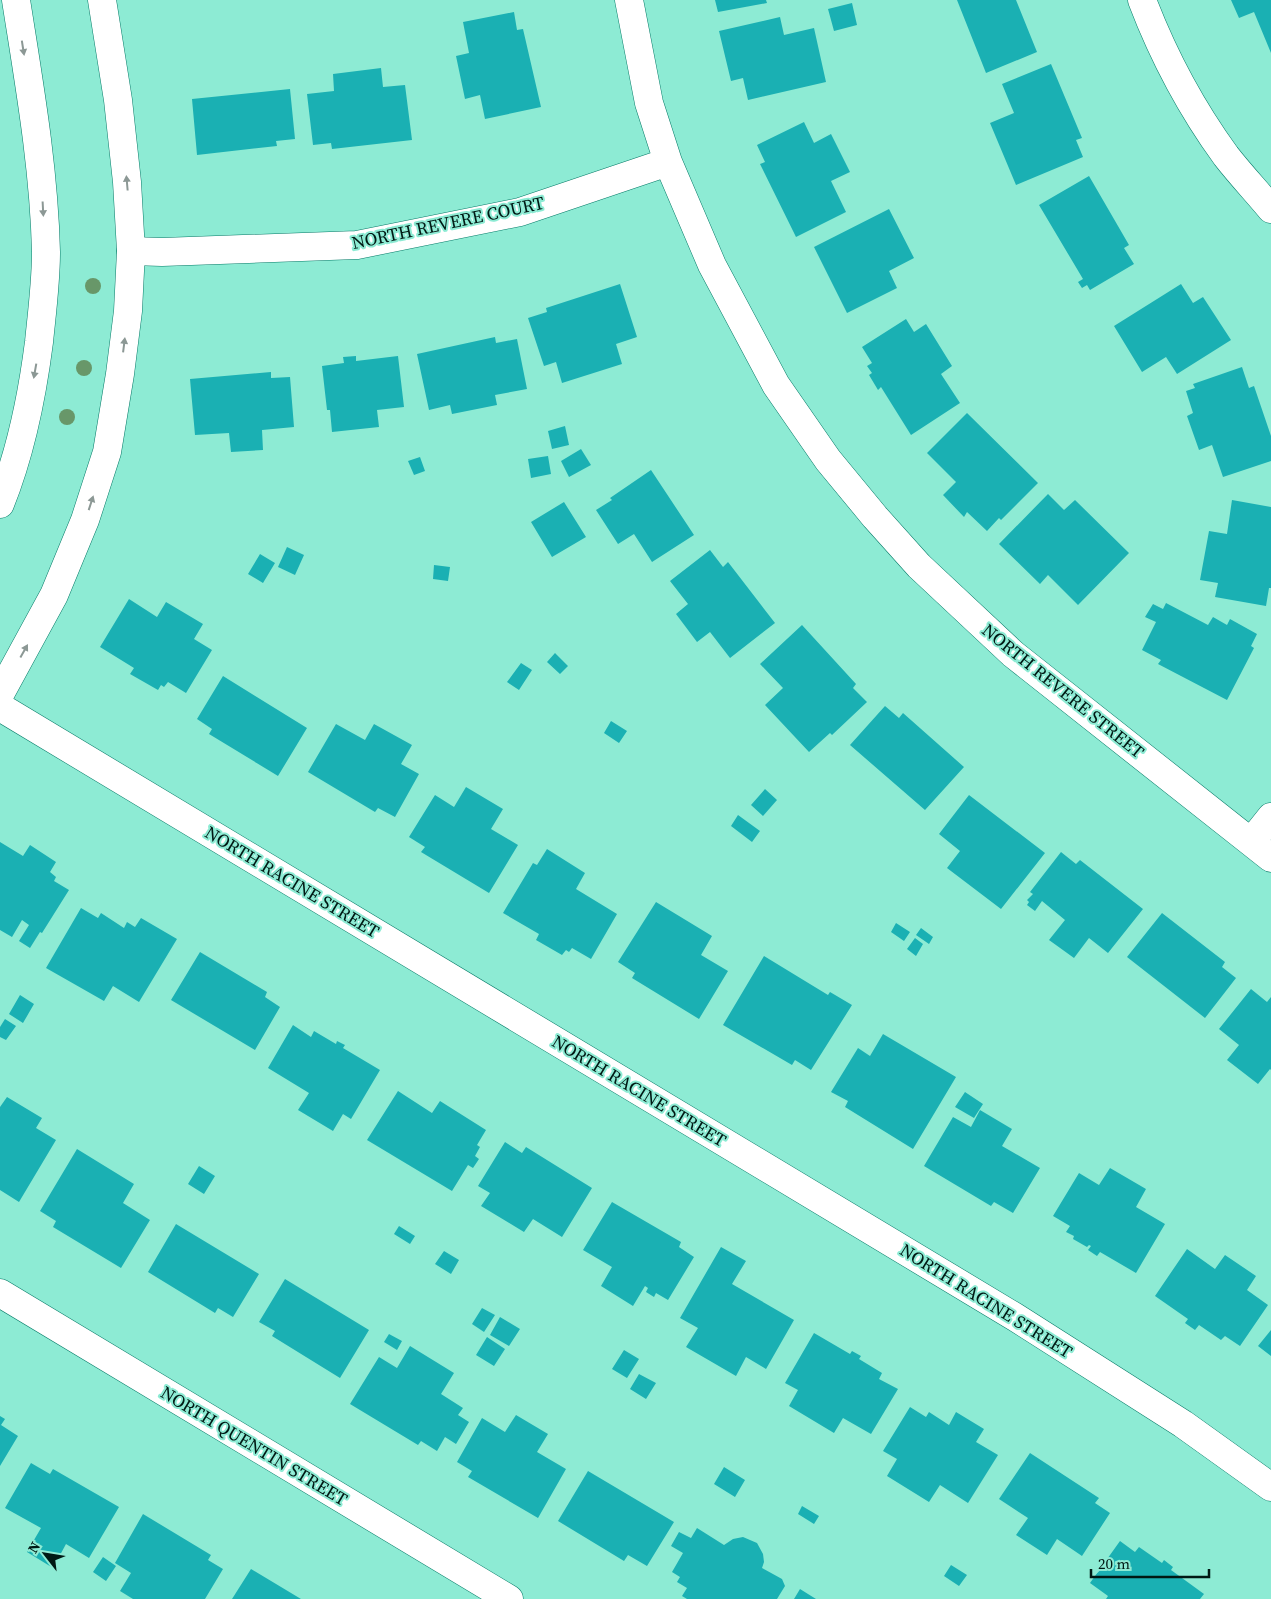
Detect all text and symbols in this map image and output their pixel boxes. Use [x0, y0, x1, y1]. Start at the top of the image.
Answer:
one-way arrow [20, 41, 28, 57]
one-way arrow [122, 174, 130, 190]
street label: NORTH REVERE COURT [349, 190, 547, 255]
one-way arrow [40, 202, 48, 218]
one-way arrow [120, 336, 128, 352]
one-way arrow [30, 364, 38, 380]
one-way arrow [87, 496, 95, 511]
street label: NORTH REVERE STREET [977, 617, 1150, 764]
one-way arrow [19, 644, 28, 658]
street label: NORTH RACINE STREET [201, 820, 384, 944]
street label: NORTH RACINE STREET [548, 1029, 731, 1153]
street label: NORTH RACINE STREET [895, 1237, 1077, 1364]
street label: NORTH QUENTIN STREET [156, 1380, 352, 1511]
north arrow [20, 1529, 70, 1579]
text: N [23, 1538, 45, 1557]
scale bar [1091, 1546, 1208, 1578]
text: 20 m [1098, 1553, 1130, 1574]

